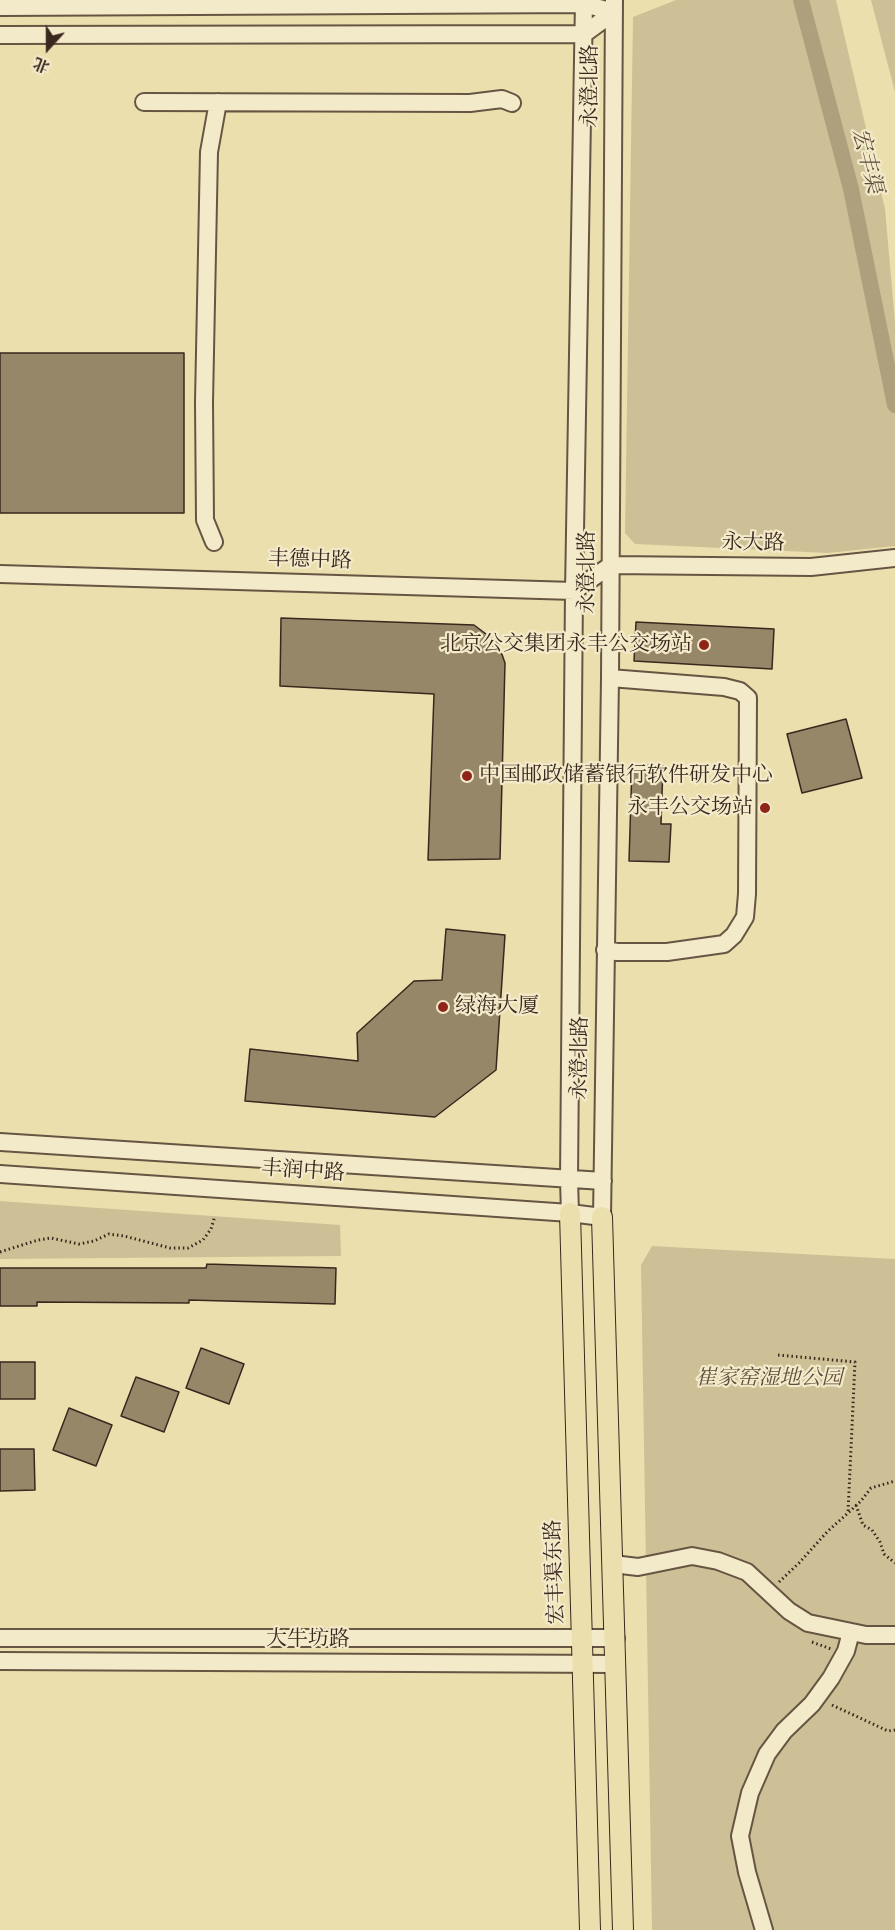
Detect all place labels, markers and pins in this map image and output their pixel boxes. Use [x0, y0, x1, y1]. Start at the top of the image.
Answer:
place label: 北京公交集团永丰公交场站 [440, 632, 692, 658]
marker: 北京公交集团永丰公交场站 [697, 638, 711, 652]
place label: 中国邮政储蓄银行软件研发中心 [479, 763, 773, 789]
marker: 中国邮政储蓄银行软件研发中心 [460, 769, 474, 783]
place label: 永丰公交场站 [627, 795, 753, 821]
marker: 永丰公交场站 [758, 801, 772, 815]
place label: 绿海大厦 [455, 994, 539, 1020]
marker: 绿海大厦 [436, 1000, 450, 1014]

